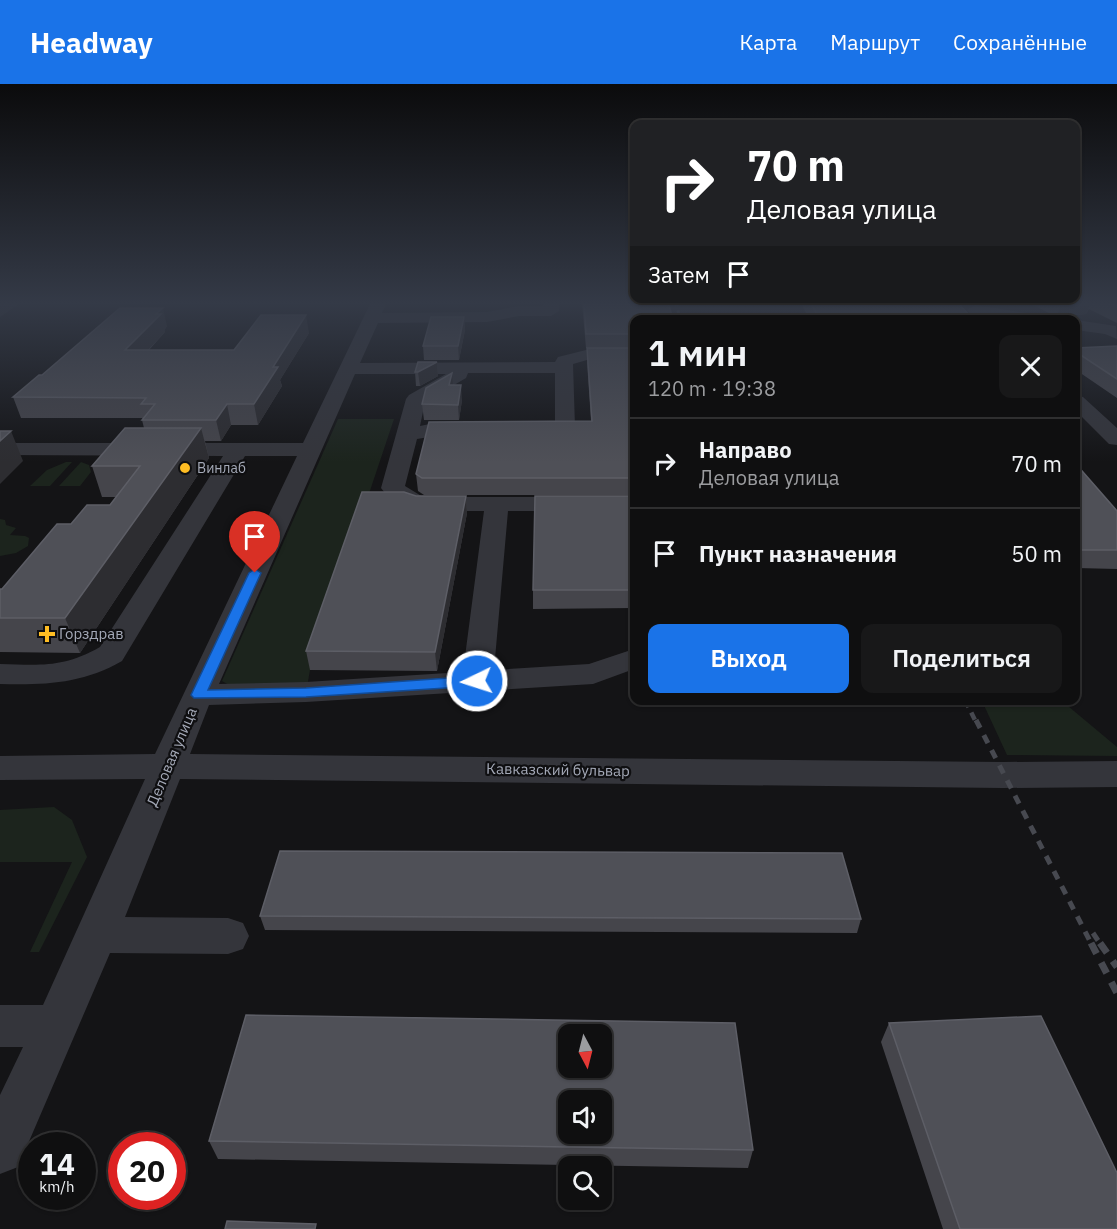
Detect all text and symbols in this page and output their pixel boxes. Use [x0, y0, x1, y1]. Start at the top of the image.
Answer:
text: Headway [30, 24, 153, 61]
text: Карта [739, 28, 797, 56]
text: Маршрут [830, 28, 920, 56]
text: Сохранённые [953, 28, 1087, 56]
text: 70 m [747, 138, 845, 193]
icon: right [648, 144, 726, 222]
text: Деловая улица [747, 191, 937, 226]
icon: arrive [722, 258, 755, 291]
text: Затем [648, 260, 710, 289]
text: 1 мин [648, 329, 747, 376]
button: close [999, 335, 1062, 398]
text: 120 m · 19:38 [648, 375, 776, 402]
text: Направо [699, 435, 792, 464]
icon: right [648, 447, 681, 480]
text: 70 m [1011, 449, 1062, 478]
place label: Винлаб [197, 459, 246, 477]
marker: Винлаб [178, 461, 192, 475]
text: Деловая улица [699, 464, 839, 491]
pin [229, 511, 280, 573]
icon: arrive [238, 520, 271, 553]
icon: arrive [648, 537, 681, 570]
text: Пункт назначения [699, 539, 897, 568]
text: 50 m [1011, 539, 1062, 568]
place label: Горздрав [59, 624, 124, 643]
button: Выход [648, 624, 849, 693]
button: Поделиться [861, 624, 1062, 693]
marker: Горздрав [40, 627, 54, 641]
position arrow [445, 649, 509, 713]
street label: Деловая улица [142, 705, 201, 809]
street label: Кавказский бульвар [486, 759, 630, 780]
north arrow [558, 1024, 612, 1078]
map controls [558, 1024, 612, 1210]
button: sound [558, 1090, 612, 1144]
speed limit sign: 20 [108, 1132, 186, 1210]
text: 14 [39, 1144, 75, 1183]
button: search [558, 1156, 612, 1210]
text: km/h [39, 1177, 75, 1196]

